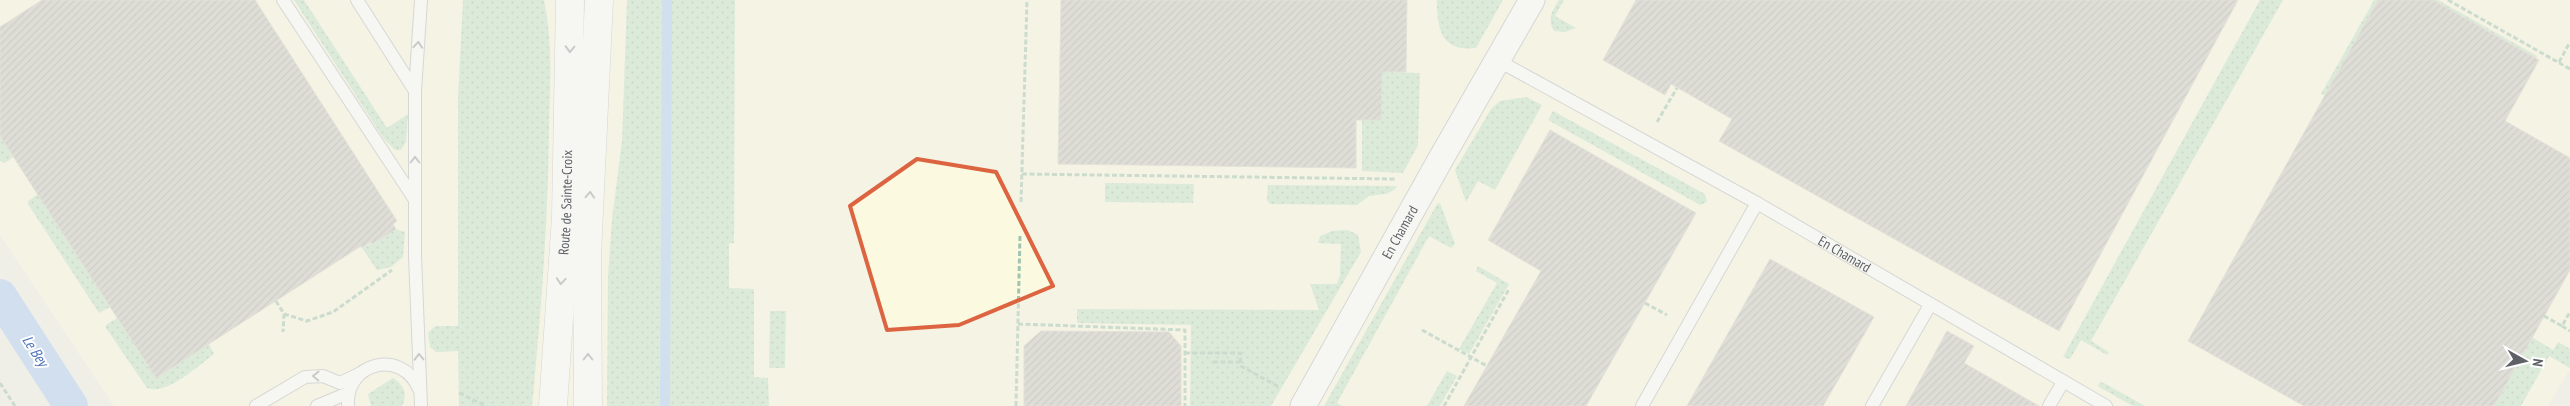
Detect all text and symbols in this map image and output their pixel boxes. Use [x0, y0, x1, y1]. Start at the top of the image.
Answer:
one-way arrow [412, 41, 423, 49]
one-way arrow [565, 45, 576, 53]
street label: Route de Sainte-Croix [554, 150, 576, 256]
one-way arrow [410, 156, 420, 164]
one-way arrow [584, 191, 595, 199]
street label: En Chamard [1378, 202, 1422, 262]
street label: En Chamard [1815, 232, 1874, 276]
one-way arrow [556, 277, 567, 285]
water label: Le Bey [18, 331, 54, 372]
north arrow [2500, 336, 2550, 386]
one-way arrow [414, 353, 424, 361]
one-way arrow [583, 353, 593, 361]
text: N [2528, 358, 2547, 368]
one-way arrow [312, 371, 320, 381]

